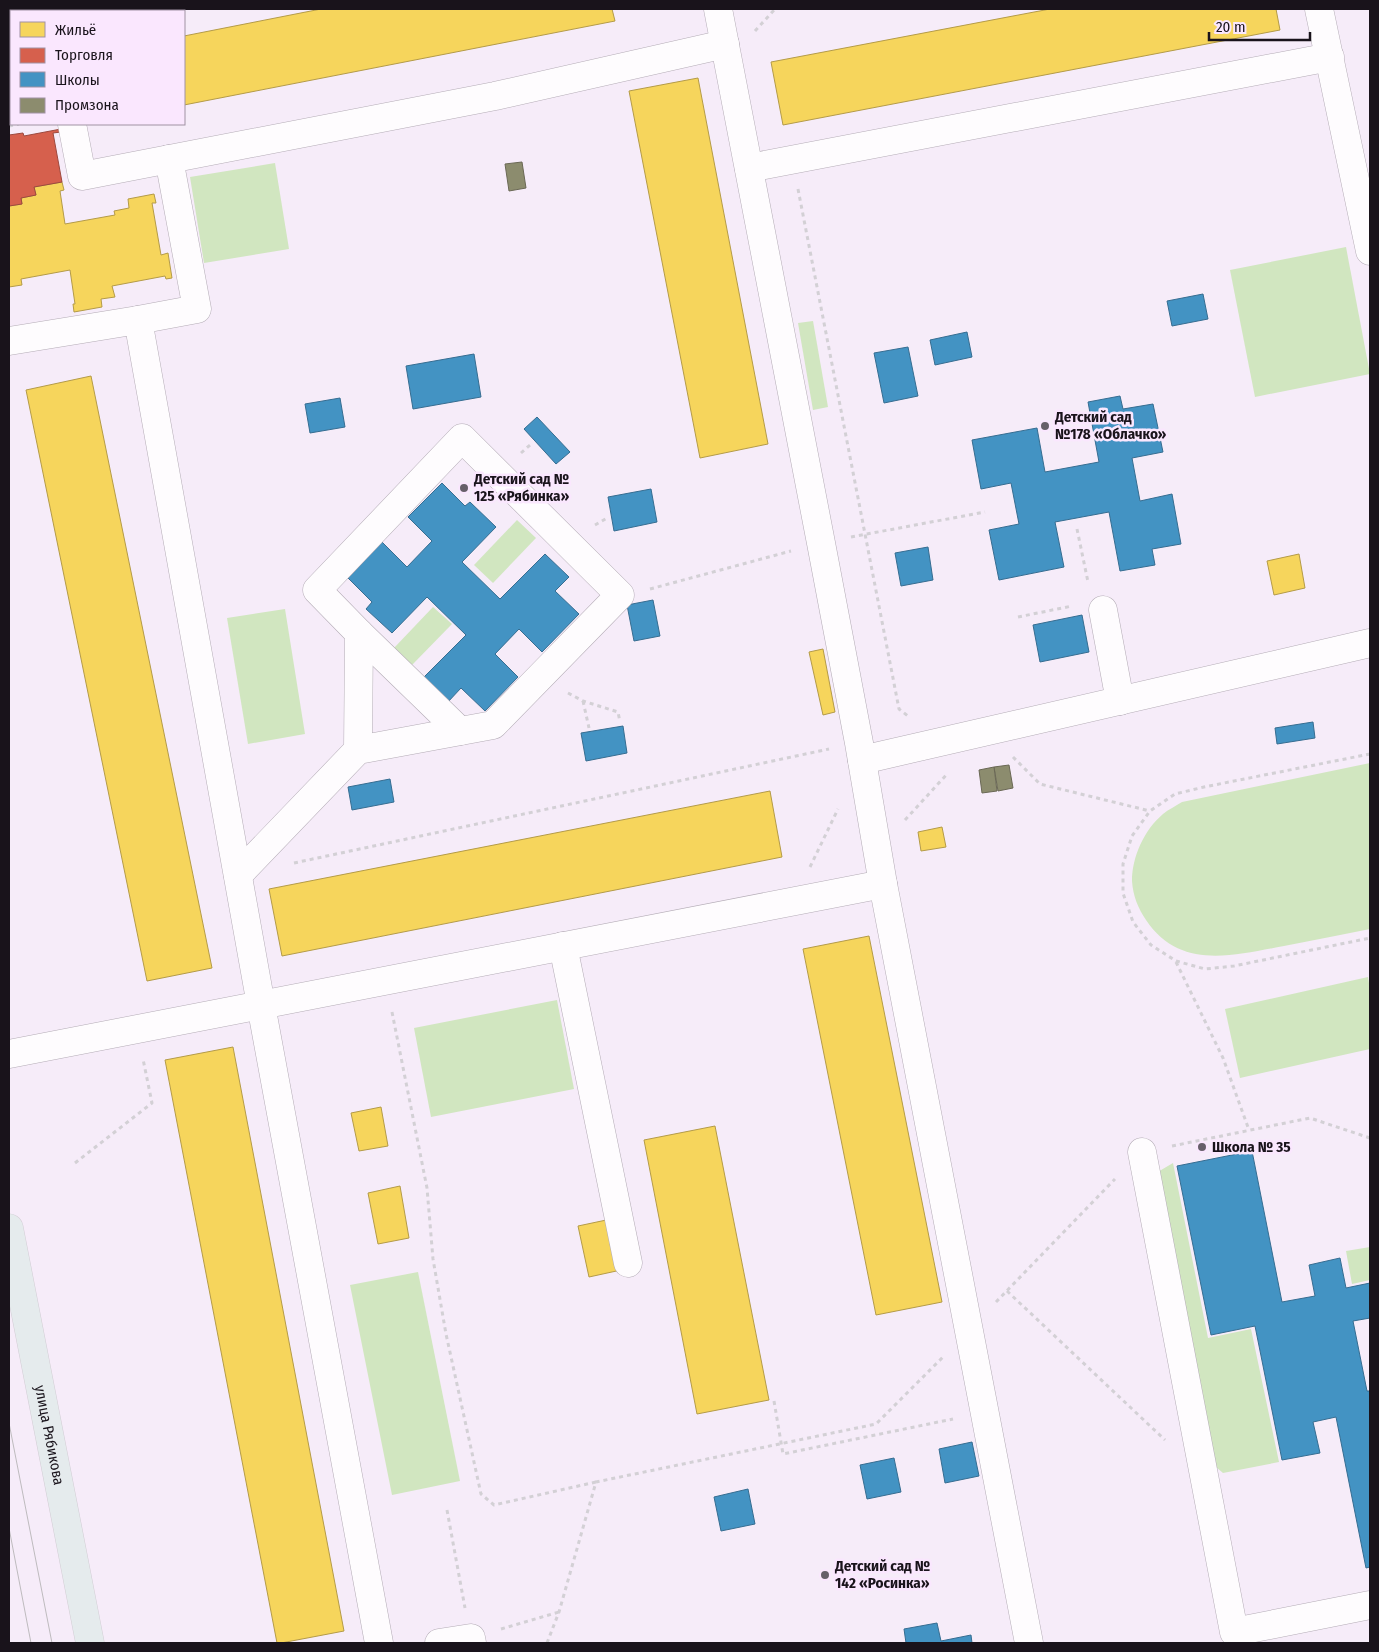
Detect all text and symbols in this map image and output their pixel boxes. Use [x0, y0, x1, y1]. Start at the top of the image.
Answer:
legend [10, 10, 185, 125]
scale bar [1209, 10, 1310, 42]
text: 20 m [1216, 18, 1246, 36]
text: Жильё [55, 21, 96, 39]
text: Торговля [55, 46, 113, 64]
text: Школы [55, 71, 100, 89]
text: Промзона [55, 96, 119, 114]
place label: Детский сад №178 «Облачко» [1054, 408, 1167, 443]
marker: Детский сад №178 «Облачко» [1039, 420, 1051, 432]
place label: Детский сад № 125 «Рябинка» [473, 470, 570, 505]
marker: Детский сад № 125 «Рябинка» [458, 482, 470, 494]
place label: Школа № 35 [1212, 1138, 1291, 1156]
marker: Школа № 35 [1196, 1141, 1208, 1153]
street label: улица Рябикова [31, 1384, 68, 1487]
place label: Детский сад № 142 «Росинка» [834, 1557, 930, 1592]
marker: Детский сад № 142 «Росинка» [819, 1569, 831, 1581]

